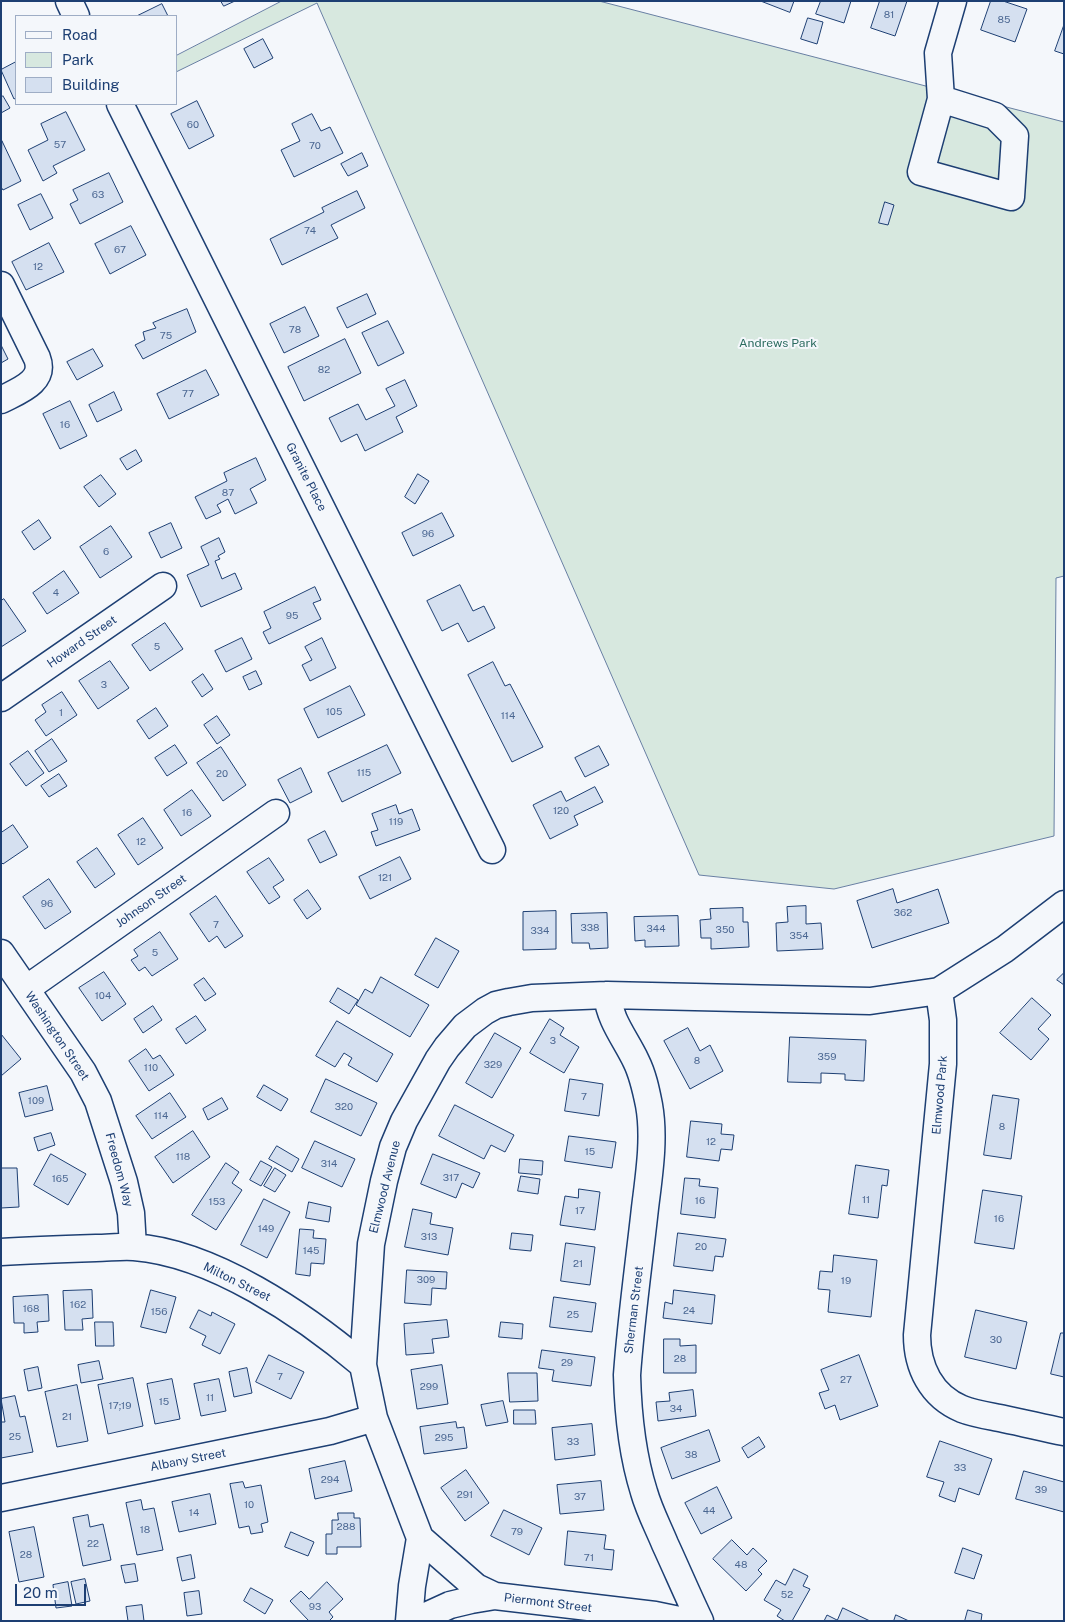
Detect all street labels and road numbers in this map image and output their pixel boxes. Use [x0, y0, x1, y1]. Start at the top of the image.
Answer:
street label: Granite Place [283, 440, 329, 514]
street label: Howard Street [45, 613, 119, 671]
street label: Johnson Street [113, 871, 189, 931]
street label: Washington Street [22, 989, 92, 1083]
street label: Elmwood Park [929, 1055, 951, 1135]
street label: Freedom Way [102, 1131, 136, 1209]
street label: Elmwood Avenue [367, 1139, 403, 1235]
street label: Milton Street [201, 1260, 273, 1304]
street label: Sherman Street [621, 1265, 647, 1355]
street label: Albany Street [149, 1446, 227, 1474]
street label: Piermont Street [503, 1590, 593, 1616]

